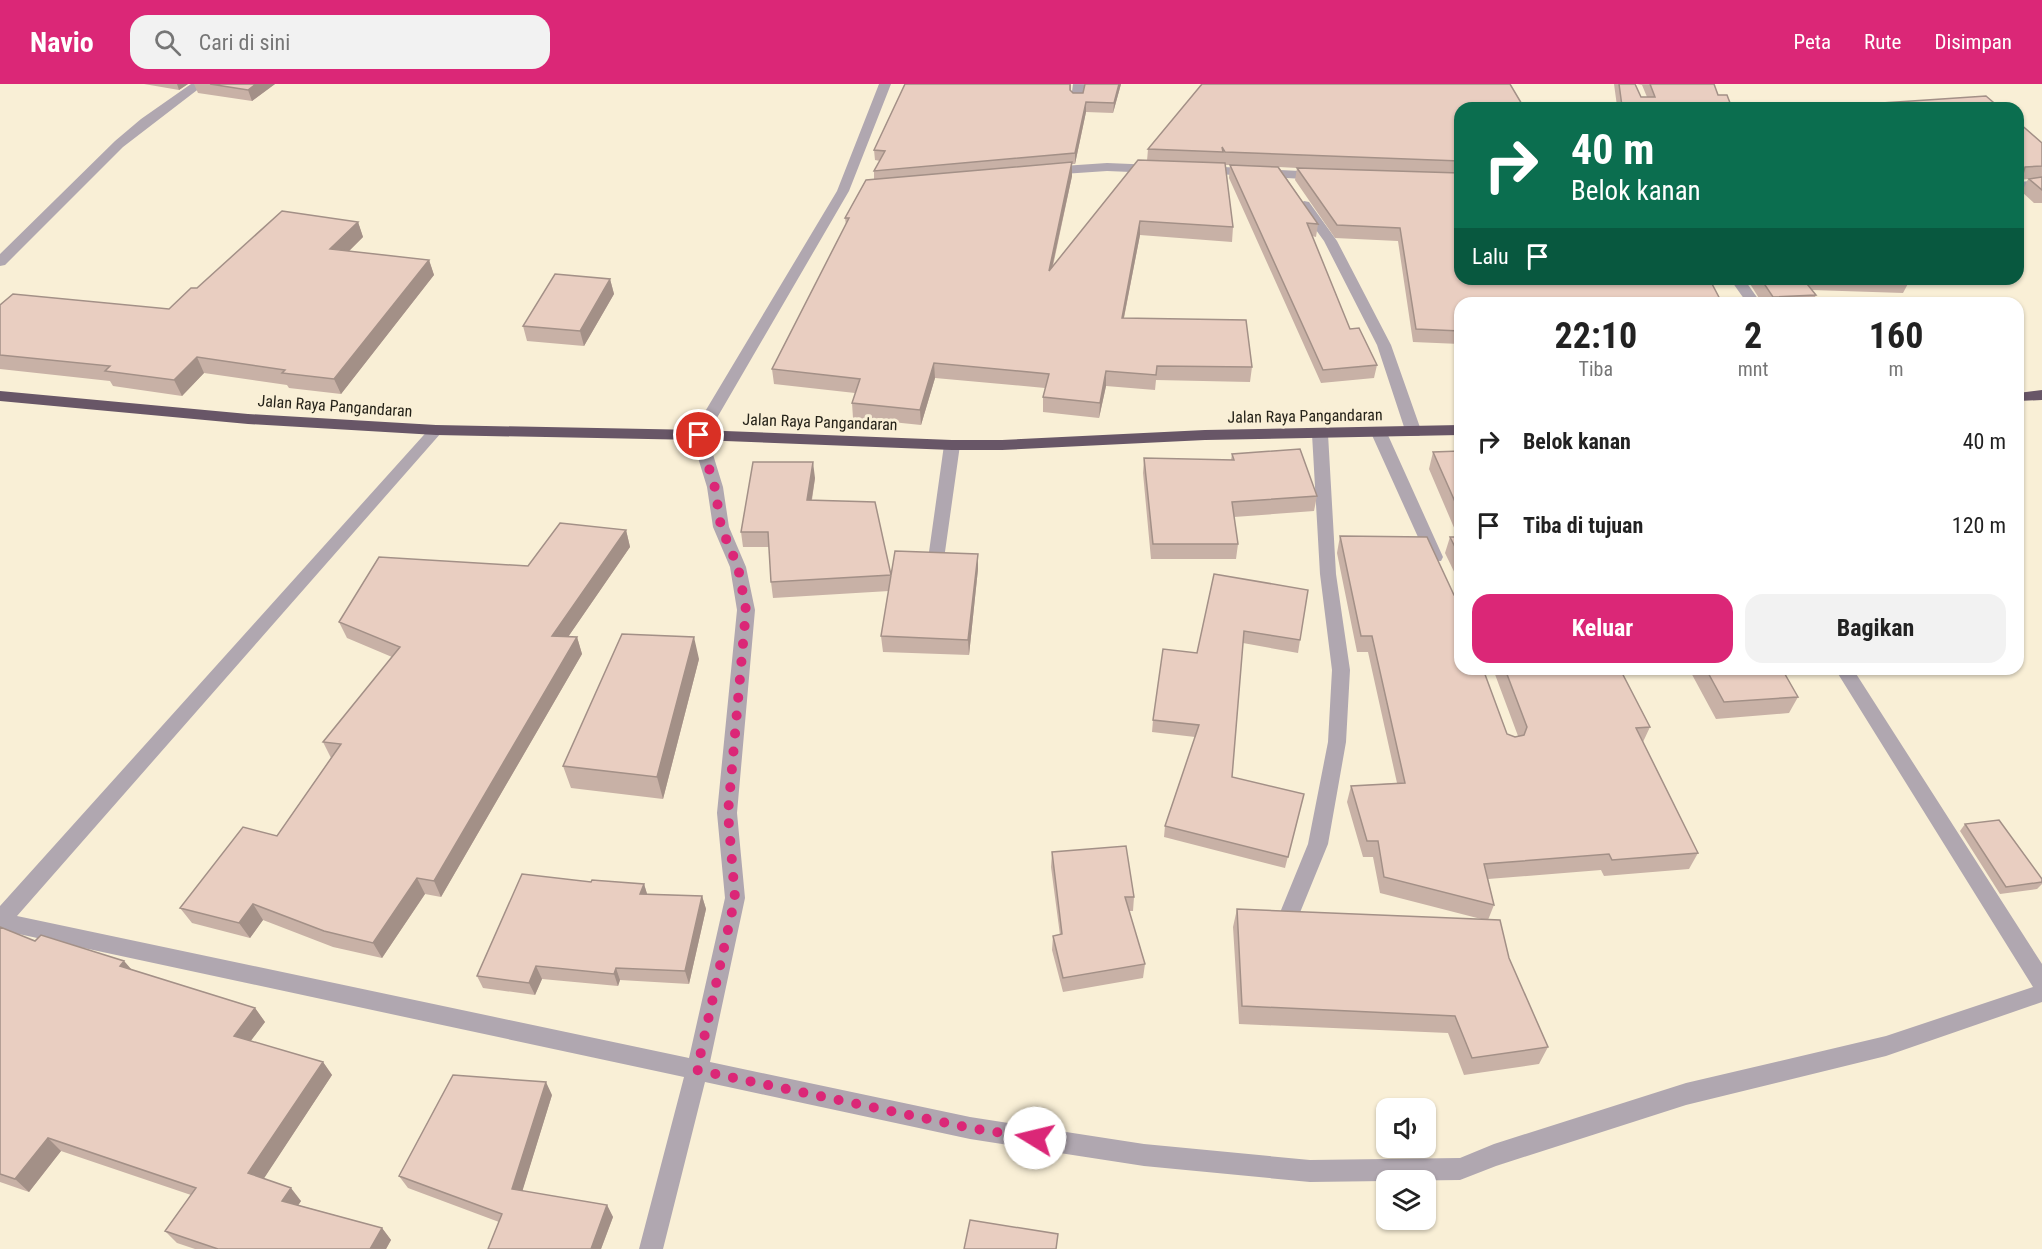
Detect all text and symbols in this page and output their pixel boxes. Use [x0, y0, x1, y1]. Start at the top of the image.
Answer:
search box [130, 15, 550, 69]
text: Navio [30, 26, 94, 59]
icon: search [151, 26, 184, 59]
text: Cari di sini [199, 30, 290, 55]
text: Peta [1793, 30, 1831, 54]
text: Rute [1864, 30, 1901, 54]
text: Disimpan [1934, 30, 2012, 54]
text: 40 m [1571, 125, 1654, 174]
icon: right [1472, 126, 1550, 204]
text: Belok kanan [1571, 175, 1701, 207]
icon: arrive [1521, 240, 1554, 273]
text: Lalu [1472, 244, 1509, 269]
text: 22:10 [1555, 315, 1637, 357]
text: 2 [1744, 315, 1762, 357]
text: 160 [1869, 315, 1923, 357]
text: Tiba [1579, 357, 1613, 381]
text: mnt [1738, 357, 1768, 381]
text: m [1889, 357, 1904, 381]
street label: Jalan Raya Pangandaran [257, 391, 413, 421]
street label: Jalan Raya Pangandaran [1227, 405, 1383, 427]
pin [673, 409, 724, 460]
street label: Jalan Raya Pangandaran [742, 410, 898, 434]
icon: arrive [682, 418, 715, 451]
icon: right [1472, 425, 1505, 458]
text: Belok kanan [1523, 429, 1631, 454]
text: 40 m [1963, 429, 2006, 454]
icon: arrive [1472, 509, 1505, 542]
text: Tiba di tujuan [1523, 513, 1643, 538]
text: 120 m [1952, 513, 2006, 538]
button: Keluar [1472, 594, 1733, 663]
button: Bagikan [1745, 594, 2006, 663]
map controls [1376, 1098, 1436, 1230]
button: sound [1376, 1098, 1436, 1158]
position arrow [1003, 1106, 1067, 1170]
button: layers [1376, 1170, 1436, 1230]

